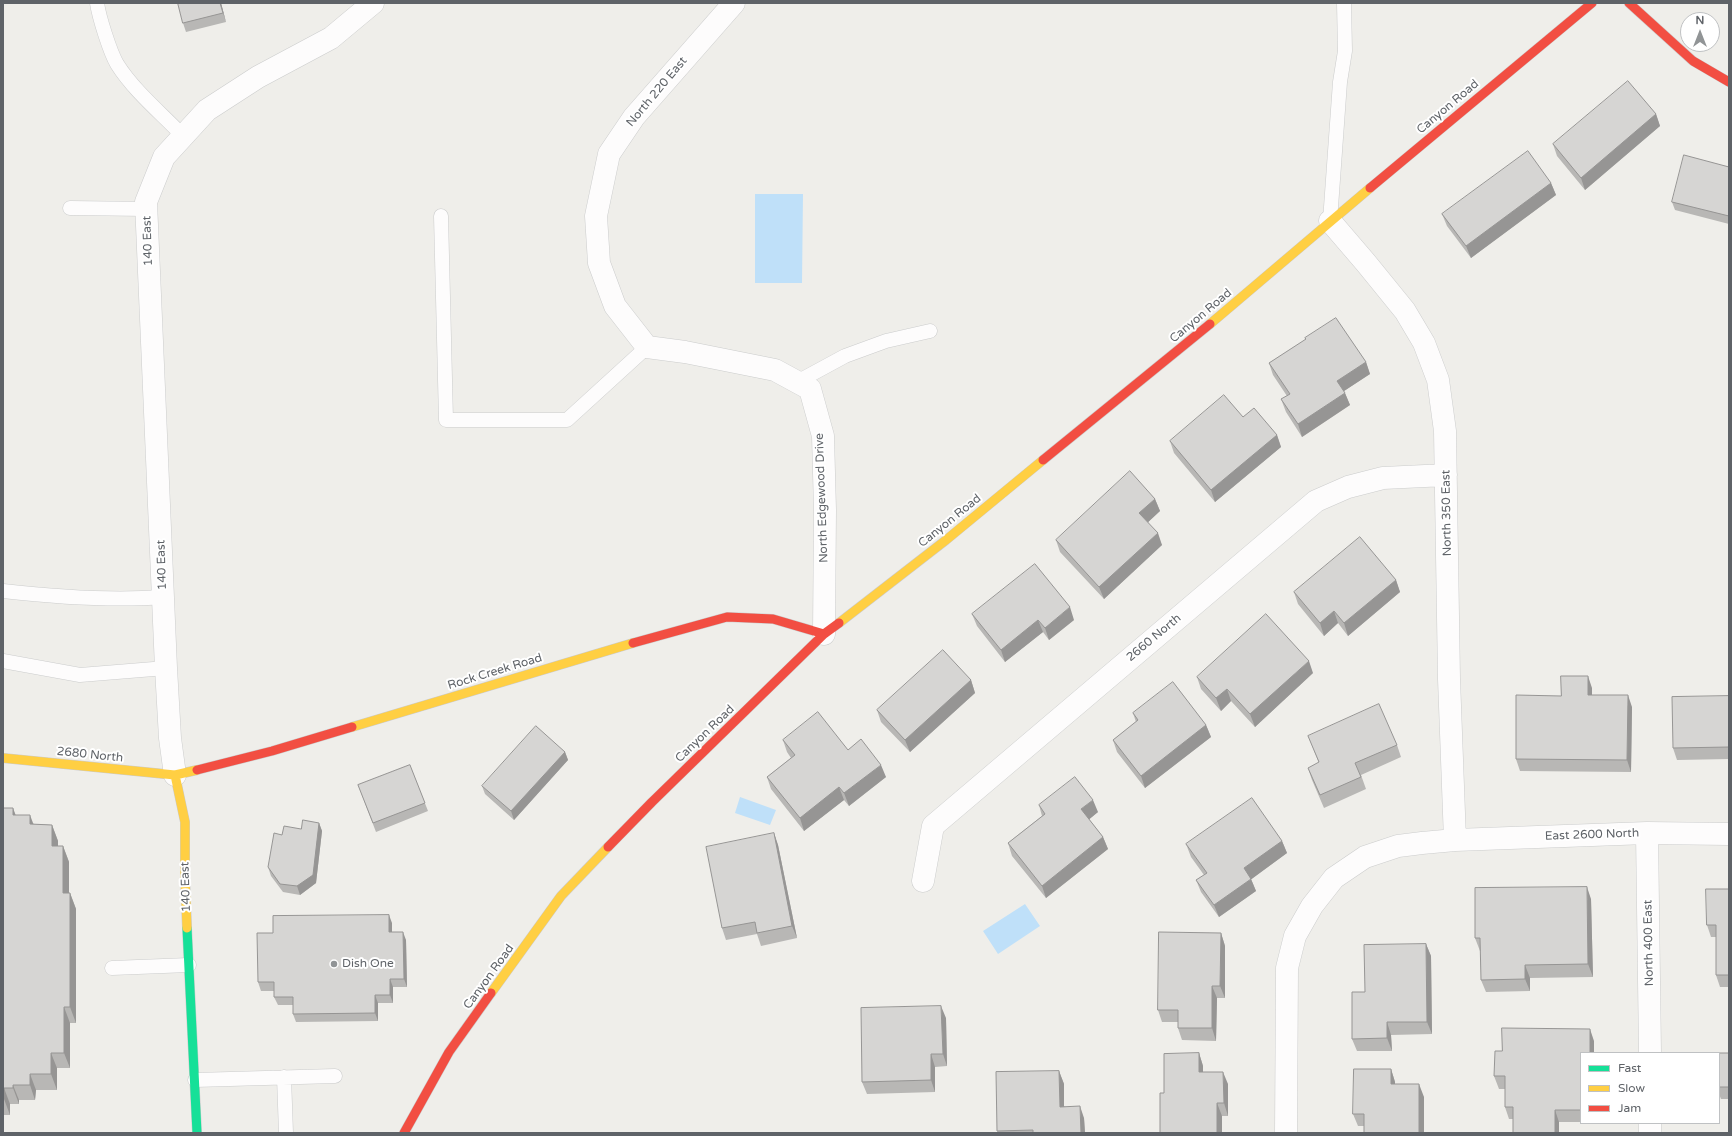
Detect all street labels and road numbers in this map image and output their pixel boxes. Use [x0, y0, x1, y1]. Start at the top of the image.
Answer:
street label: North 220 East [624, 54, 690, 130]
street label: Canyon Road [1414, 77, 1482, 137]
street label: 140 East [140, 216, 156, 266]
street label: Canyon Road [1167, 286, 1235, 346]
street label: North Edgewood Drive [813, 433, 831, 563]
street label: North 350 East [1439, 470, 1455, 556]
street label: Canyon Road [916, 491, 984, 551]
street label: 140 East [154, 540, 170, 590]
street label: 2660 North [1124, 611, 1184, 665]
street label: Rock Creek Road [446, 651, 544, 693]
street label: Canyon Road [672, 702, 738, 766]
street label: 2680 North [56, 744, 124, 766]
street label: East 2600 North [1545, 826, 1639, 844]
street label: 140 East [178, 862, 194, 912]
street label: North 400 East [1641, 900, 1657, 986]
street label: Canyon Road [461, 942, 517, 1012]

